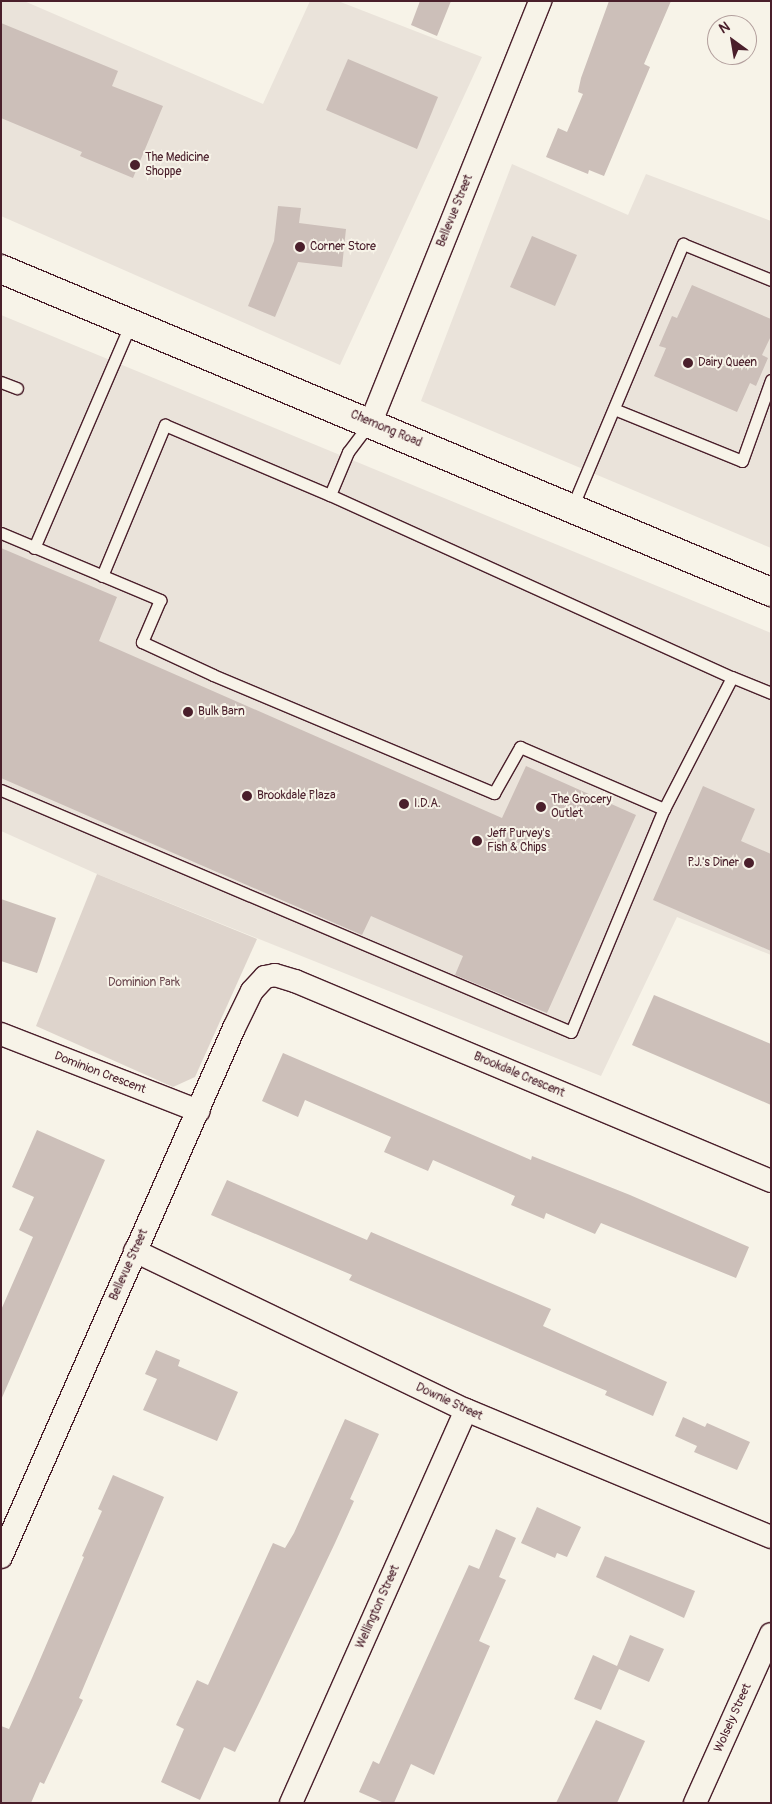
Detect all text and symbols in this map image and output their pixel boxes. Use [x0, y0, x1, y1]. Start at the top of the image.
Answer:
north arrow [707, 15, 757, 65]
text: N [716, 18, 733, 37]
place label: The Medicine Shoppe [145, 151, 209, 179]
marker: The Medicine Shoppe [129, 159, 141, 171]
street label: Bellevue Street [434, 173, 476, 249]
place label: Corner Store [310, 240, 376, 254]
marker: Corner Store [294, 241, 306, 253]
place label: Dairy Queen [698, 356, 757, 370]
marker: Dairy Queen [682, 357, 694, 369]
street label: Chemong Road [348, 408, 424, 450]
place label: Bulk Barn [198, 705, 245, 719]
marker: Bulk Barn [182, 706, 194, 718]
place label: Brookdale Plaza [257, 789, 335, 803]
marker: Brookdale Plaza [241, 790, 253, 802]
place label: The Grocery Outlet [551, 793, 612, 821]
place label: I.D.A. [414, 797, 441, 811]
marker: I.D.A. [398, 798, 410, 810]
marker: The Grocery Outlet [535, 801, 547, 813]
place label: Jeff Purvey's Fish & Chips [487, 827, 550, 855]
marker: Jeff Purvey's Fish & Chips [471, 835, 483, 847]
place label: P.J.'s Diner [687, 856, 739, 870]
marker: P.J.'s Diner [743, 857, 755, 869]
park label: Dominion Park [108, 976, 180, 990]
street label: Dominion Crescent [52, 1049, 148, 1097]
street label: Brookdale Crescent [471, 1049, 567, 1101]
street label: Bellevue Street [107, 1227, 151, 1303]
street label: Downie Street [413, 1380, 485, 1424]
street label: Wellington Street [353, 1563, 403, 1651]
street label: Wolsely Street [711, 1681, 755, 1755]

